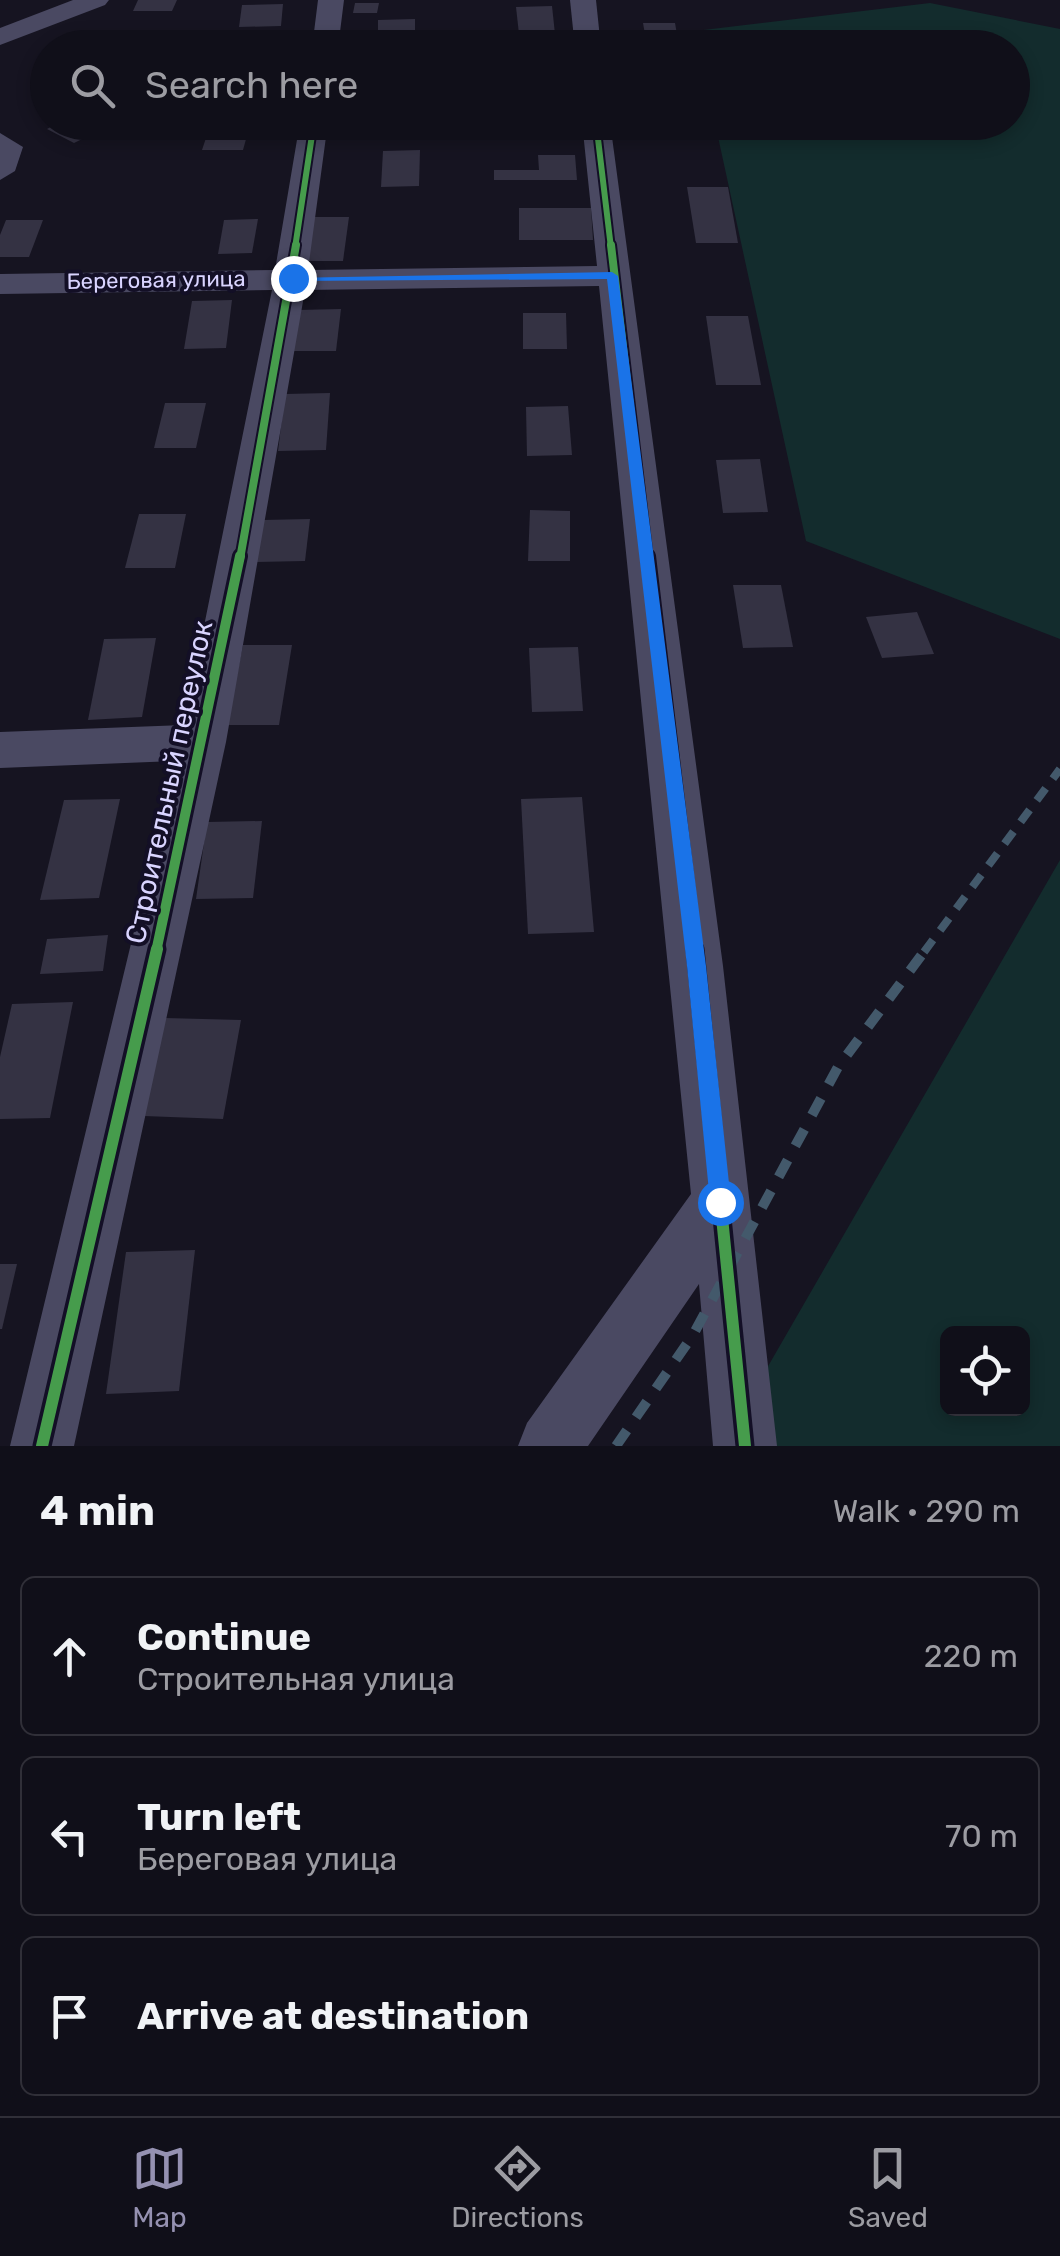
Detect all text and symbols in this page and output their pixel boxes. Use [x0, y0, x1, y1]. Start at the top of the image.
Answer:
search box [30, 30, 1030, 140]
icon: search [65, 58, 120, 113]
text: Search here [145, 62, 358, 108]
route end [271, 256, 317, 302]
street label: Береговая улица [66, 265, 246, 295]
street label: Строительный переулок [119, 617, 219, 947]
route start [698, 1180, 744, 1226]
map controls [940, 1326, 1030, 1416]
button: locate [940, 1326, 1030, 1416]
text: 4 min [40, 1486, 155, 1536]
text: Walk · 290 m [833, 1492, 1020, 1530]
text: Continue [137, 1614, 311, 1660]
icon: ahead [42, 1629, 97, 1684]
text: 220 m [924, 1637, 1018, 1675]
text: Строительная улица [137, 1660, 455, 1698]
text: Turn left [137, 1794, 301, 1840]
icon: left [42, 1809, 97, 1864]
text: 70 m [945, 1817, 1018, 1855]
text: Береговая улица [137, 1840, 397, 1878]
icon: arrive [42, 1989, 97, 2044]
text: Arrive at destination [137, 1993, 529, 2039]
tab: Map [132, 2141, 187, 2234]
tab: Directions [451, 2141, 584, 2234]
tab: Saved [848, 2141, 928, 2234]

